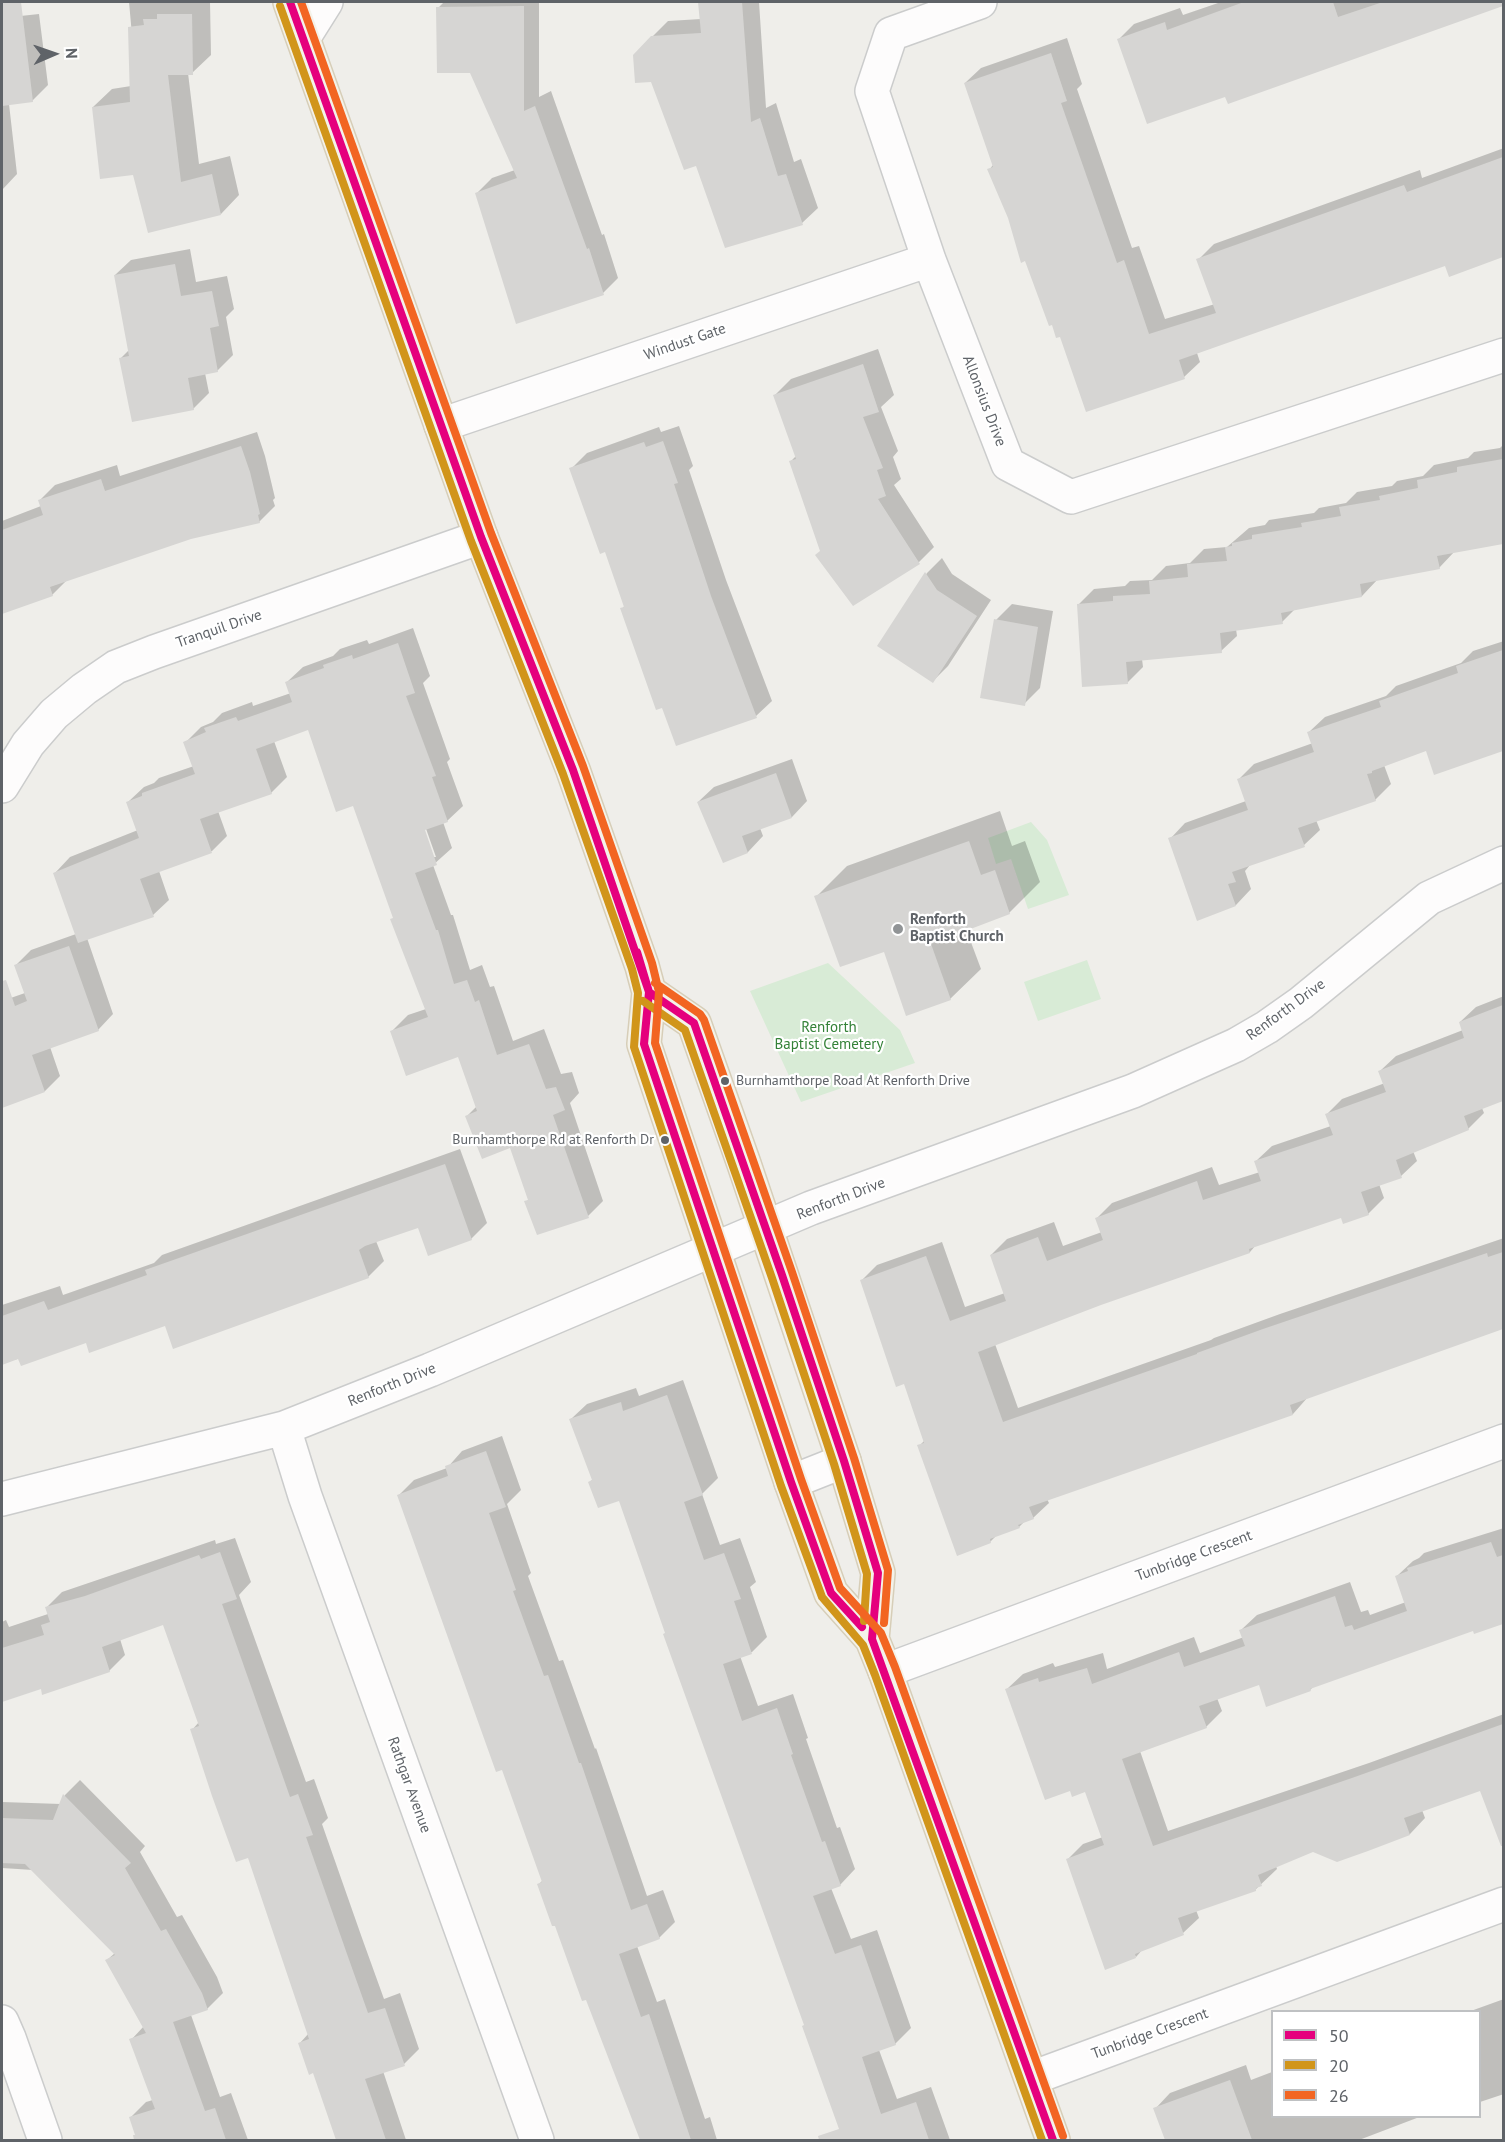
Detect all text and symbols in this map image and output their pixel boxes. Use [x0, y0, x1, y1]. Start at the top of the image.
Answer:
north arrow [24, 24, 84, 84]
text: N [62, 48, 82, 59]
street label: Windust Gate [642, 320, 728, 364]
street label: Allonsius Drive [958, 353, 1010, 449]
street label: Tranquil Drive [174, 606, 264, 652]
place label: Renforth Baptist Church [910, 911, 1004, 946]
marker: Renforth Baptist Church [891, 922, 905, 936]
street label: Renforth Drive [1243, 975, 1329, 1045]
park label: Renforth Baptist Cemetery [775, 1019, 883, 1054]
place label: Burnhamthorpe Road At Renforth Drive [736, 1073, 970, 1089]
marker: Burnhamthorpe Road At Renforth Drive [719, 1075, 731, 1087]
place label: Burnhamthorpe Rd at Renforth Dr [452, 1132, 654, 1148]
marker: Burnhamthorpe Rd at Renforth Dr [659, 1134, 671, 1146]
street label: Renforth Drive [794, 1174, 888, 1224]
street label: Renforth Drive [345, 1359, 439, 1411]
street label: Tunbridge Crescent [1133, 1527, 1255, 1585]
street label: Rathgar Avenue [383, 1734, 435, 1836]
street label: Tunbridge Crescent [1089, 2005, 1211, 2063]
legend [1271, 2010, 1481, 2118]
text: 50 [1329, 2024, 1349, 2047]
text: 20 [1329, 2054, 1349, 2077]
text: 26 [1329, 2084, 1349, 2107]

